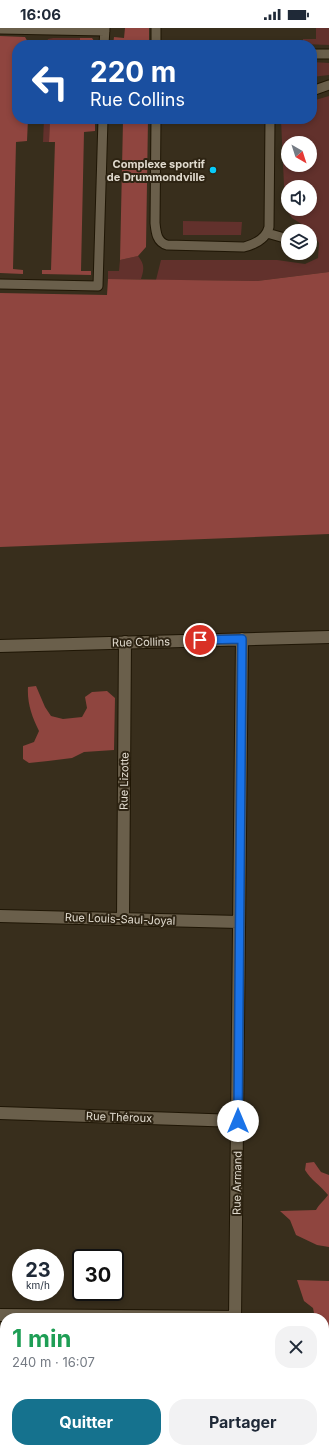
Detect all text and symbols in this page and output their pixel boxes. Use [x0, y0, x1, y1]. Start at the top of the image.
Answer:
text: 16:06 [20, 5, 61, 24]
text: 220 m [90, 55, 176, 89]
icon: left [24, 56, 76, 108]
text: Rue Collins [90, 89, 185, 110]
north arrow [281, 136, 317, 172]
map controls [281, 136, 317, 260]
place label: Complexe sportif de Drummondville [107, 157, 206, 184]
marker: Complexe sportif de Drummondville [208, 165, 218, 175]
button: sound [281, 180, 317, 216]
button: layers [281, 224, 317, 260]
pin [183, 623, 217, 657]
icon: arrive [189, 629, 211, 651]
street label: Rue Collins [112, 634, 170, 650]
street label: Rue Lizotte [116, 752, 132, 810]
street label: Rue Louis-Saul-Joyal [65, 910, 175, 928]
position arrow [217, 1100, 259, 1142]
street label: Rue Théroux [86, 1109, 152, 1125]
street label: Rue Armand [229, 1151, 245, 1215]
speed limit sign: 30 [72, 1249, 124, 1301]
text: 23 [25, 1258, 51, 1282]
text: km/h [26, 1279, 50, 1291]
text: 1 min [12, 1324, 71, 1353]
button: close [275, 1326, 317, 1368]
text: 240 m · 16:07 [12, 1354, 95, 1370]
button: Quitter [12, 1399, 161, 1445]
button: Partager [169, 1399, 317, 1445]

